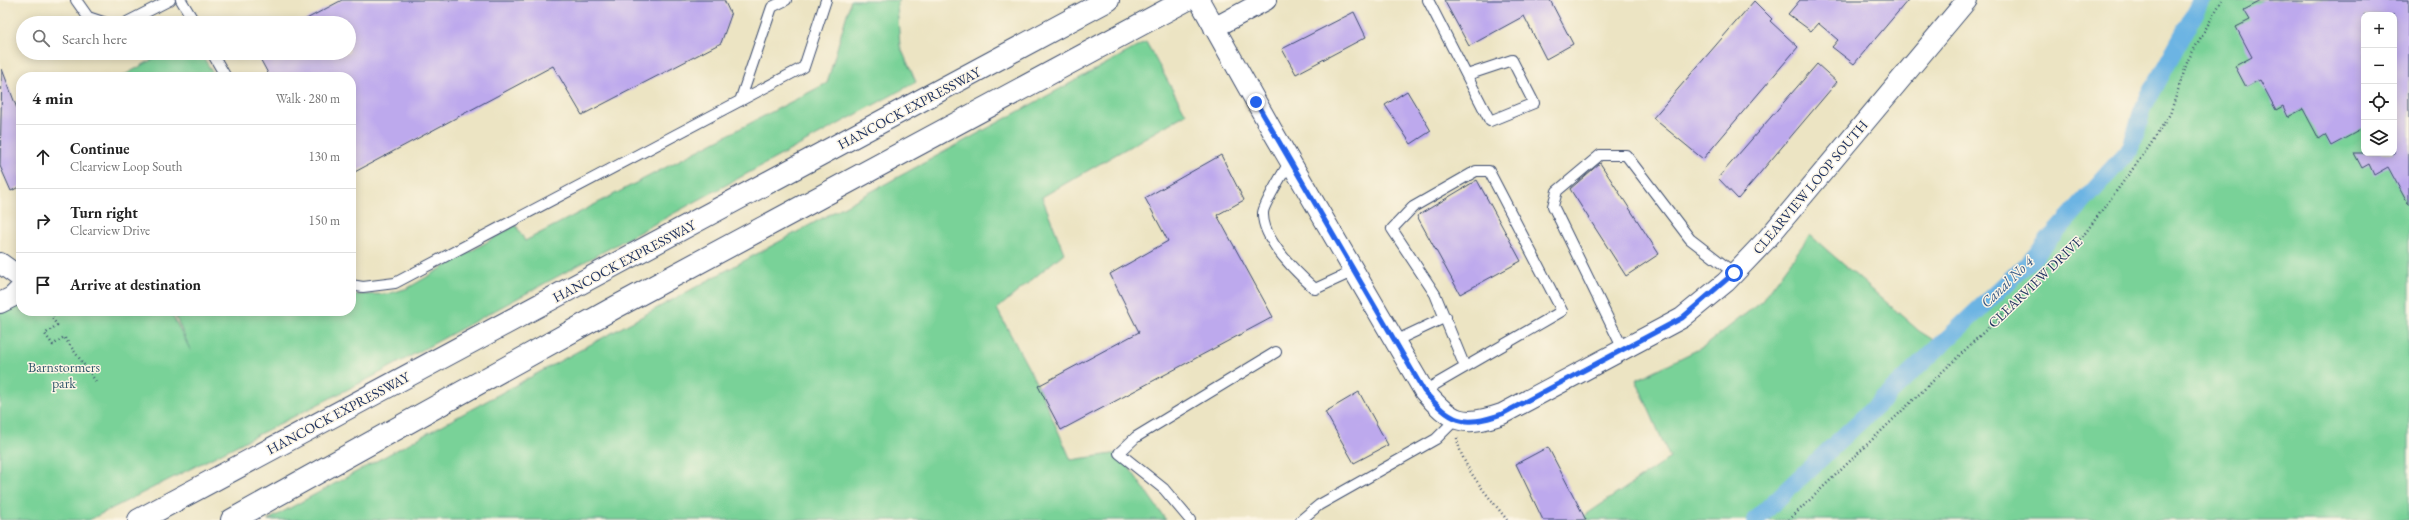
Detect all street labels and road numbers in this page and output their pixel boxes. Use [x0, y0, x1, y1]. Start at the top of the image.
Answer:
street label: HANCOCK EXPRESSWAY [835, 62, 984, 153]
street label: CLEARVIEW LOOP SOUTH [1748, 116, 1872, 258]
street label: HANCOCK EXPRESSWAY [550, 215, 699, 306]
street label: CLEARVIEW DRIVE [1984, 232, 2086, 332]
street label: HANCOCK EXPRESSWAY [264, 367, 413, 458]

